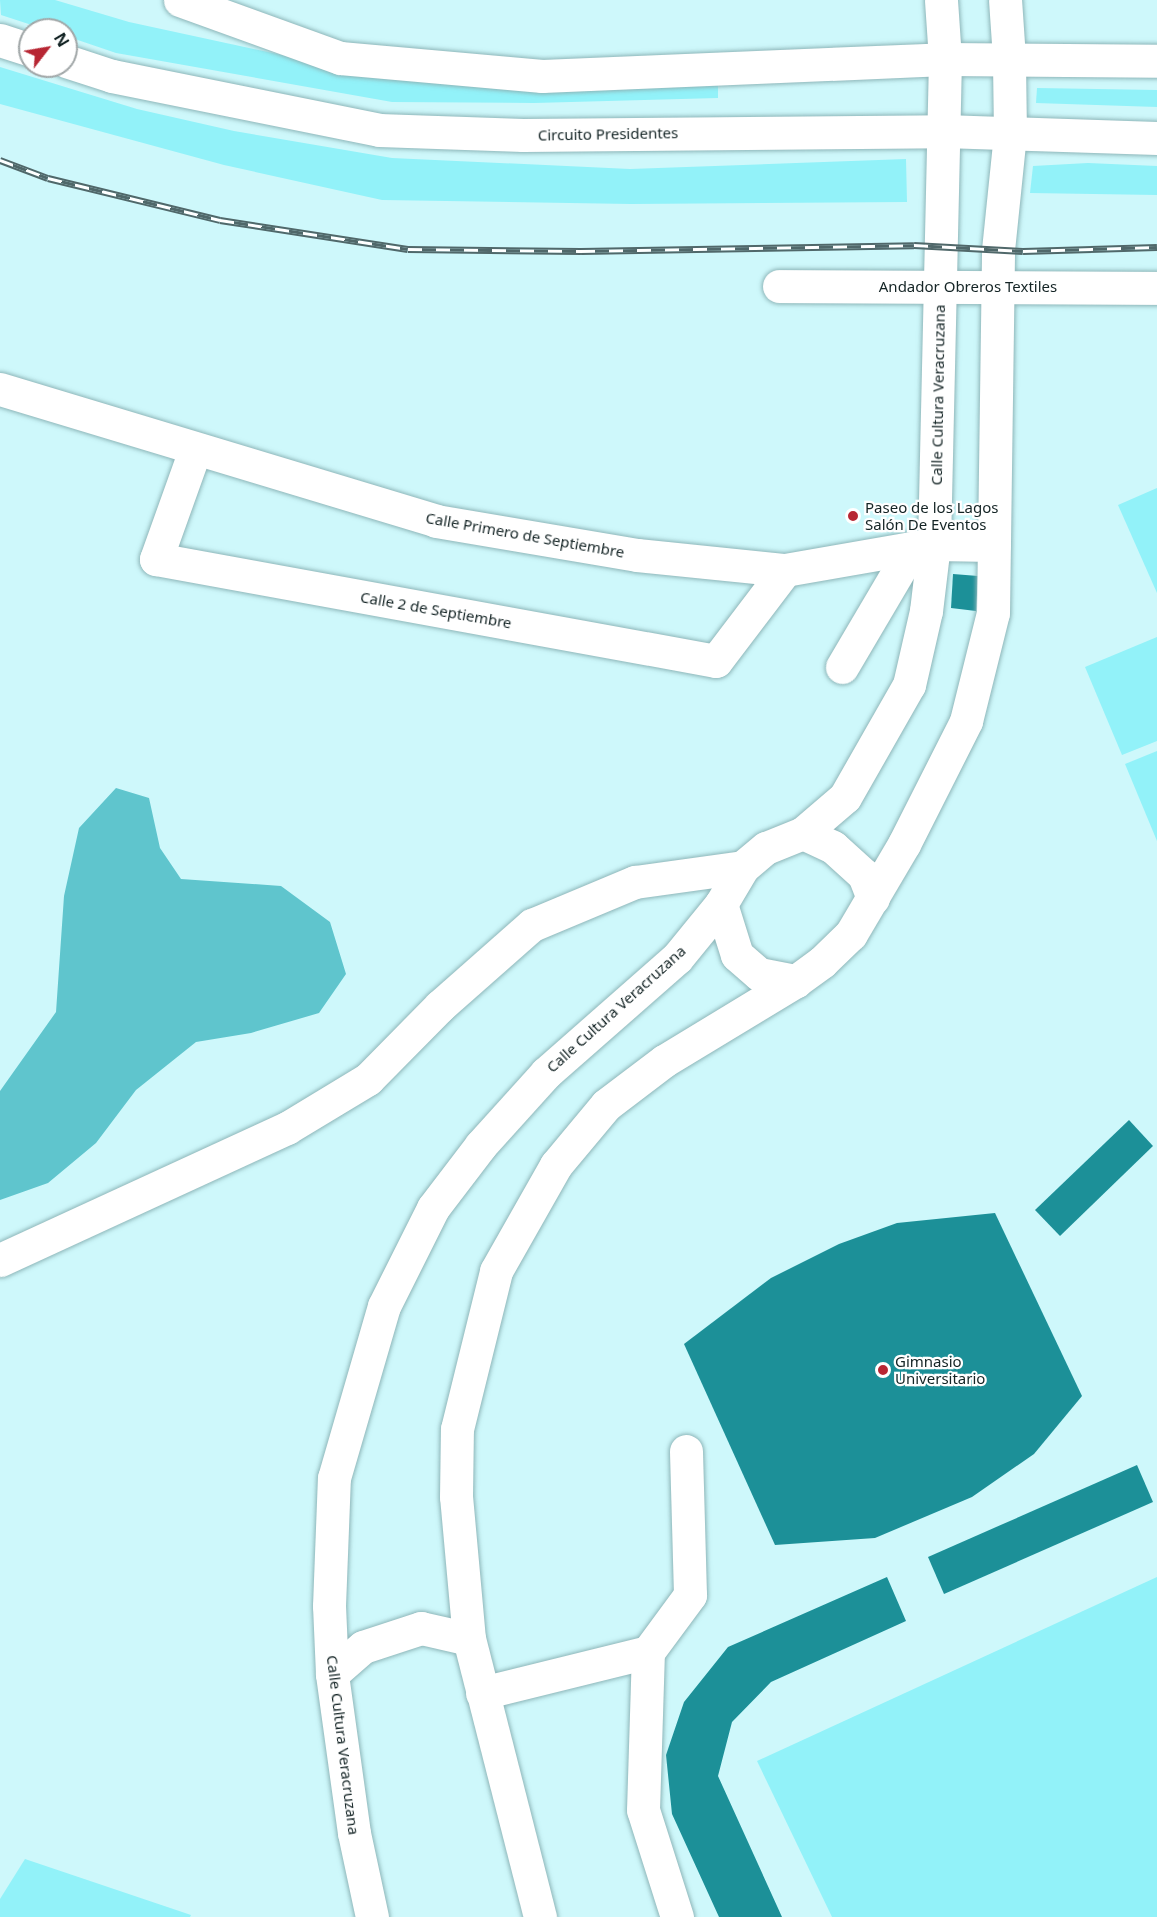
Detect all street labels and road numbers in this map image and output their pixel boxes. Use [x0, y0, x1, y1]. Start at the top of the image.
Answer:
street label: Circuito Presidentes [538, 124, 678, 144]
street label: Andador Obreros Textiles [879, 278, 1057, 296]
street label: Calle Cultura Veracruzana [927, 304, 949, 486]
street label: Calle Primero de Septiembre [424, 509, 626, 561]
street label: Calle 2 de Septiembre [359, 588, 513, 632]
street label: Calle Cultura Veracruzana [543, 942, 689, 1076]
street label: Calle Cultura Veracruzana [323, 1654, 363, 1836]

